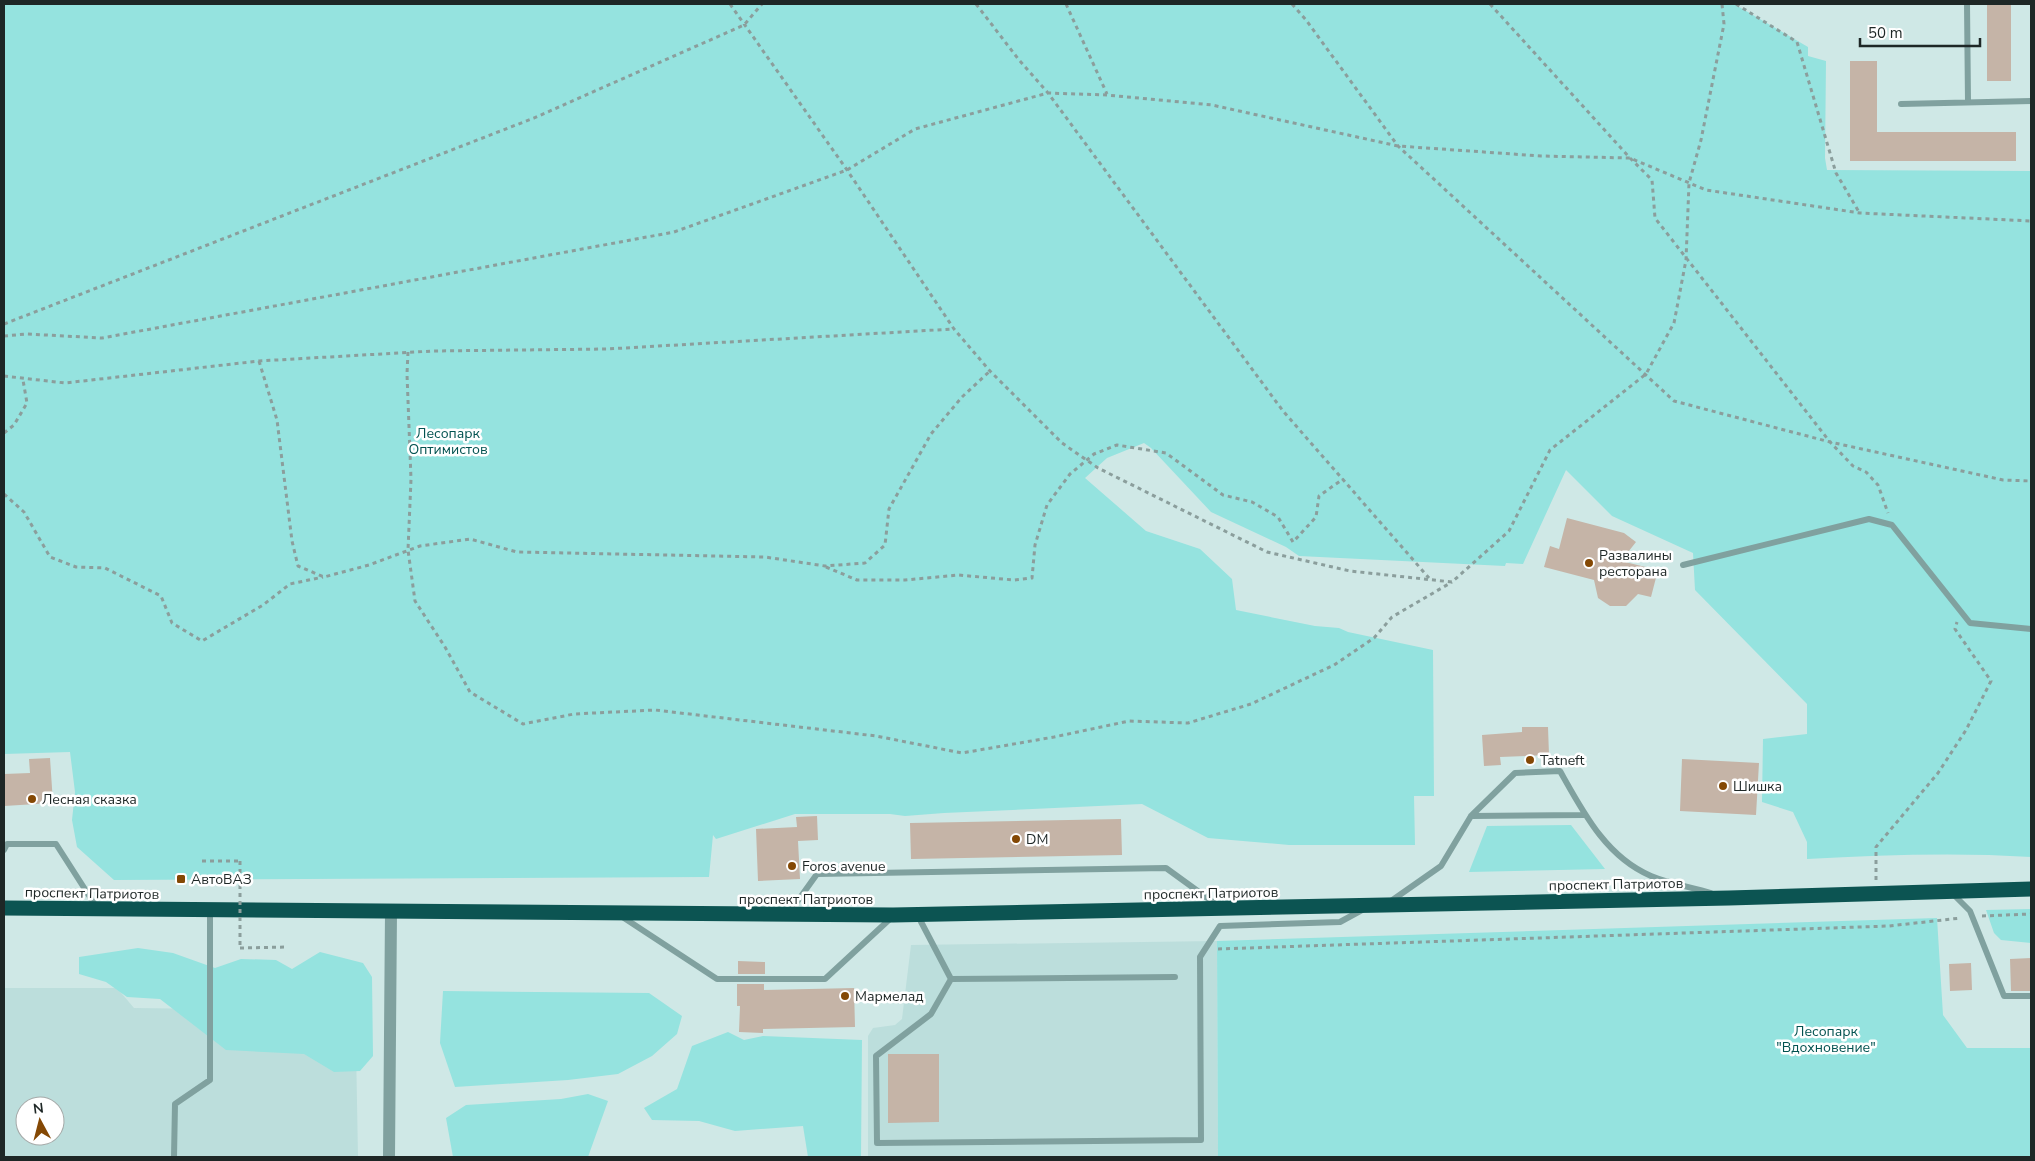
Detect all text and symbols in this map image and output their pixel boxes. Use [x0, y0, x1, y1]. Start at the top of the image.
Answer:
scale bar [1860, 15, 1980, 47]
text: 50 m [1868, 23, 1903, 43]
park label: Лесопарк Оптимистов [408, 424, 488, 459]
place label: Развалины ресторана [1599, 546, 1672, 581]
marker: Развалины ресторана [1583, 557, 1595, 569]
place label: Tatneft [1540, 751, 1584, 770]
marker: Tatneft [1524, 754, 1536, 766]
place label: Шишка [1733, 777, 1782, 796]
marker: Шишка [1717, 780, 1729, 792]
place label: Лесная сказка [42, 790, 137, 809]
marker: Лесная сказка [26, 793, 38, 805]
place label: DM [1026, 830, 1048, 849]
marker: DM [1010, 833, 1022, 845]
place label: Foros avenue [802, 857, 885, 876]
marker: Foros avenue [786, 860, 798, 872]
place label: АвтоВАЗ [191, 870, 252, 889]
marker: АвтоВАЗ [175, 873, 187, 885]
street label: проспект Патриотов [1549, 874, 1684, 895]
street label: проспект Патриотов [25, 883, 160, 904]
street label: проспект Патриотов [1144, 883, 1279, 904]
street label: проспект Патриотов [739, 890, 874, 909]
place label: Мармелад [855, 987, 924, 1006]
marker: Мармелад [839, 990, 851, 1002]
park label: Лесопарк "Вдохновение" [1776, 1022, 1876, 1057]
north arrow [15, 1096, 65, 1146]
text: N [32, 1099, 45, 1119]

